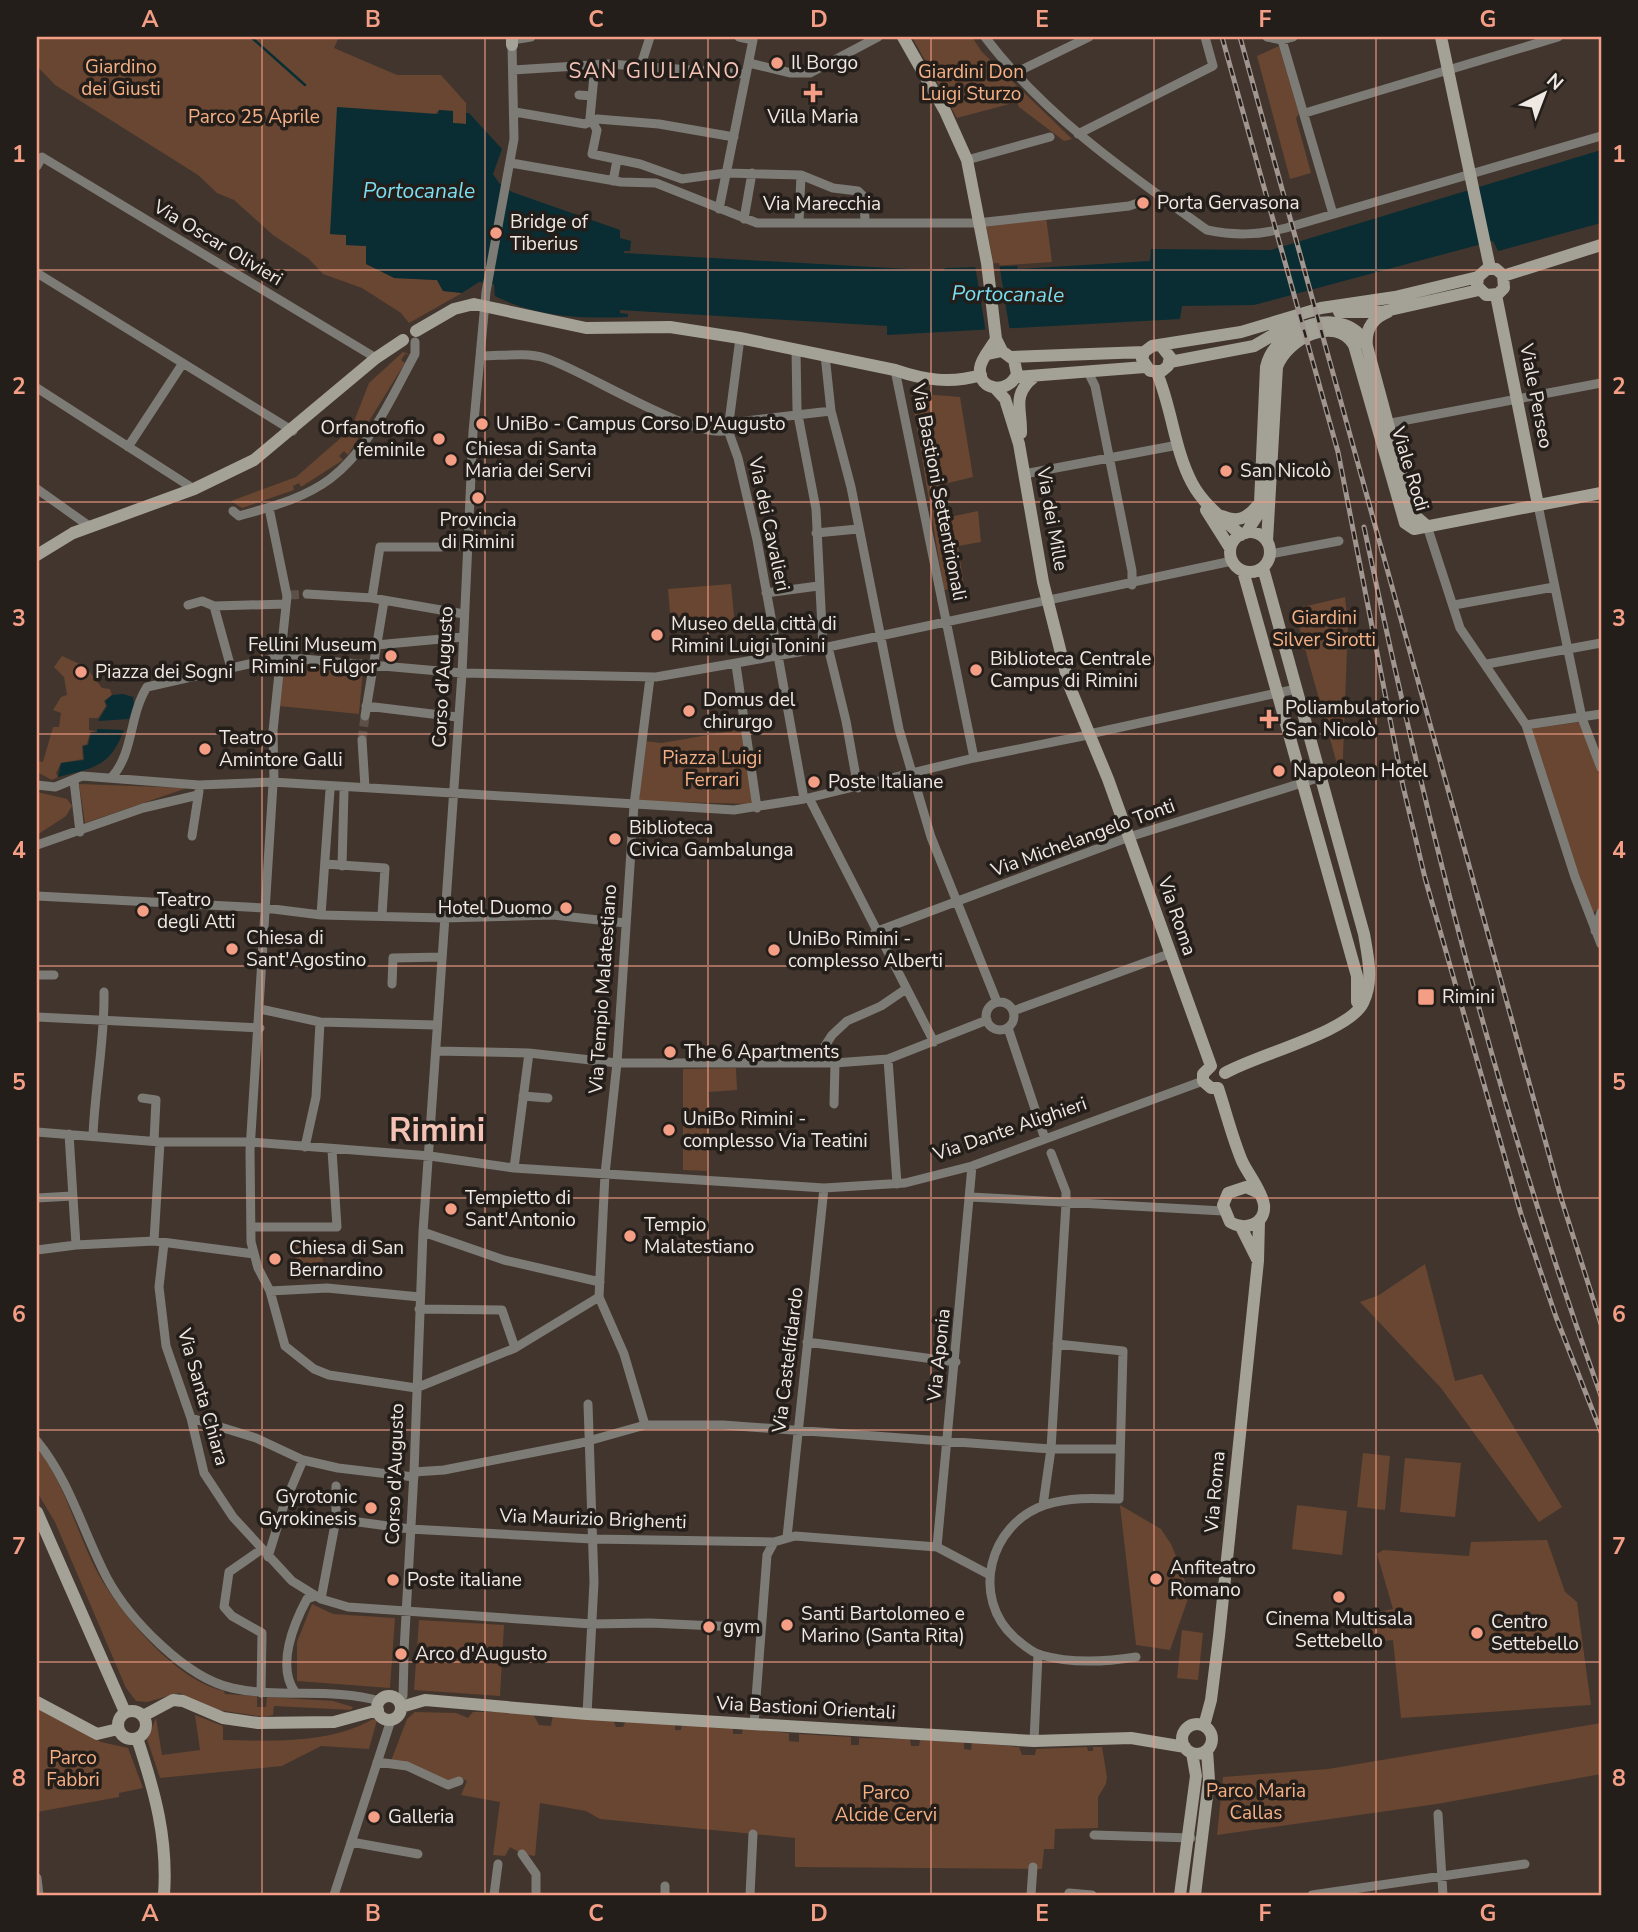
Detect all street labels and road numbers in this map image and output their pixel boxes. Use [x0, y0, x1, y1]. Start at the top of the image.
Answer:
street label: Via Marecchia [762, 191, 881, 217]
street label: Via Oscar Olivieri [148, 194, 288, 292]
street label: Viale Perseo [1513, 340, 1559, 451]
street label: Via Bastioni Settentrionali [905, 380, 973, 603]
street label: Viale Rodi [1385, 423, 1435, 514]
street label: Via dei Cavalieri [742, 454, 796, 593]
street label: Via dei Mille [1030, 464, 1074, 573]
street label: Corso d'Augusto [426, 606, 460, 748]
street label: Via Michelangelo Tonti [987, 793, 1179, 884]
street label: Via Roma [1151, 872, 1203, 959]
street label: Via Tempio Malatestiano [583, 883, 623, 1096]
street label: Via Dante Alighieri [929, 1091, 1090, 1168]
street label: Via Castelfidardo [766, 1286, 810, 1435]
street label: Via Aponia [921, 1307, 957, 1404]
street label: Via Santa Chiara [171, 1324, 235, 1469]
street label: Corso d'Augusto [380, 1403, 410, 1545]
street label: Via Roma [1198, 1450, 1232, 1535]
street label: Via Maurizio Brighenti [498, 1503, 687, 1535]
street label: Via Bastioni Orientali [715, 1690, 896, 1726]

